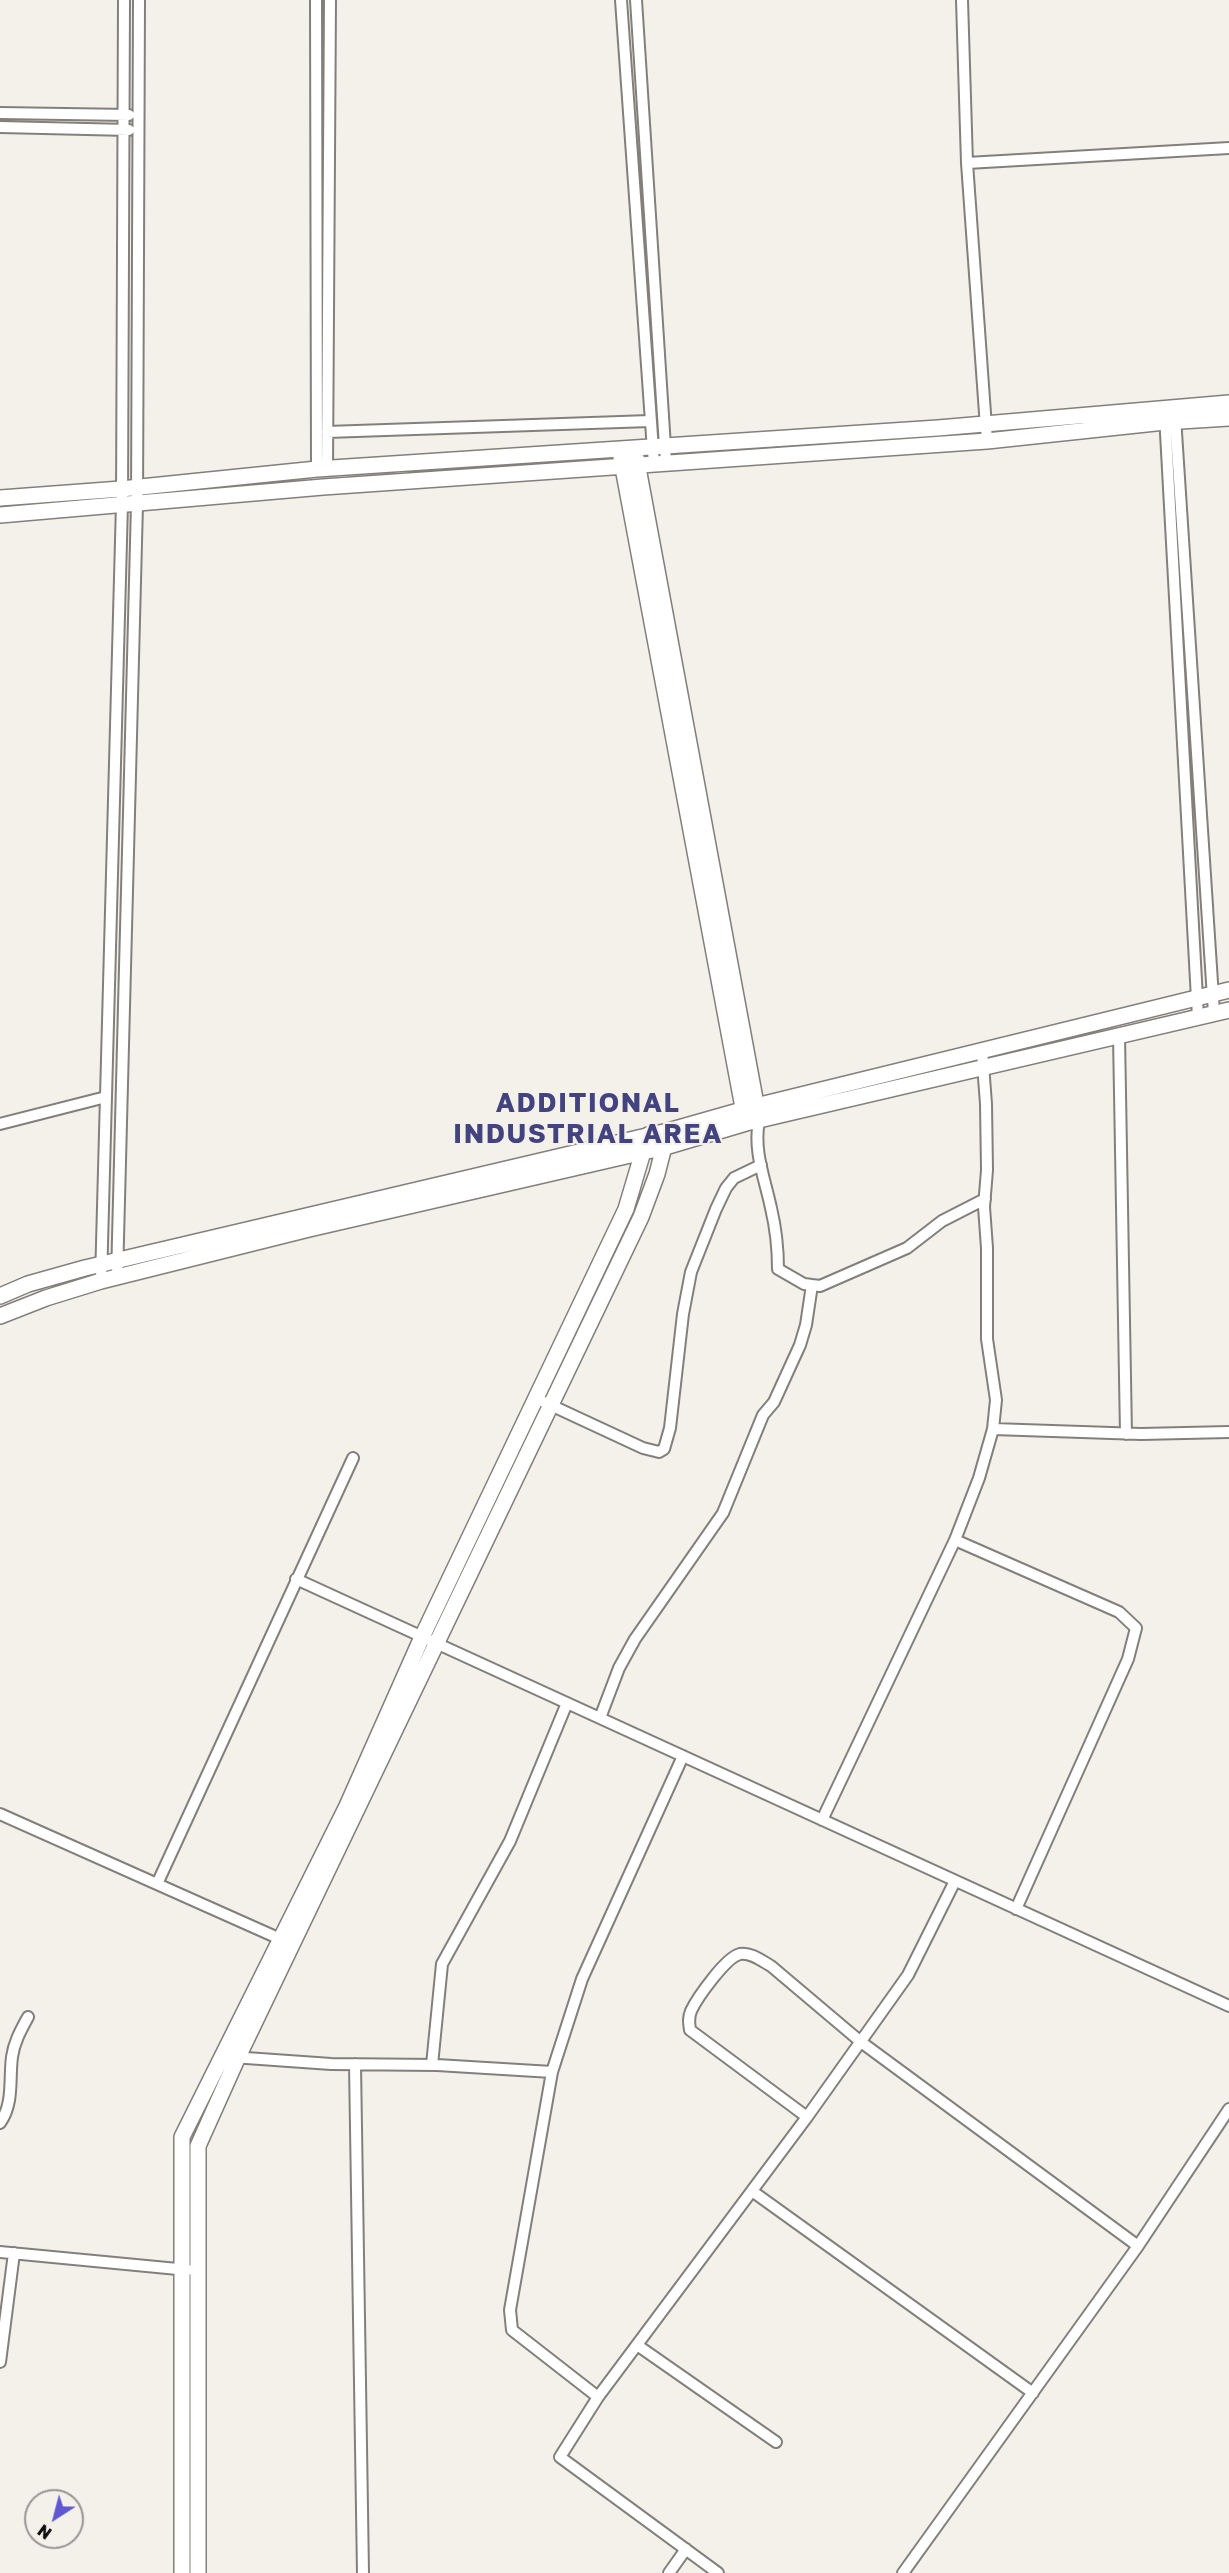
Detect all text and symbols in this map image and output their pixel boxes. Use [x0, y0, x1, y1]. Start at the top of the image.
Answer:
district label: ADDITIONAL INDUSTRIAL AREA [453, 1087, 723, 1150]
north arrow [24, 2489, 84, 2549]
text: N [34, 2520, 55, 2544]

